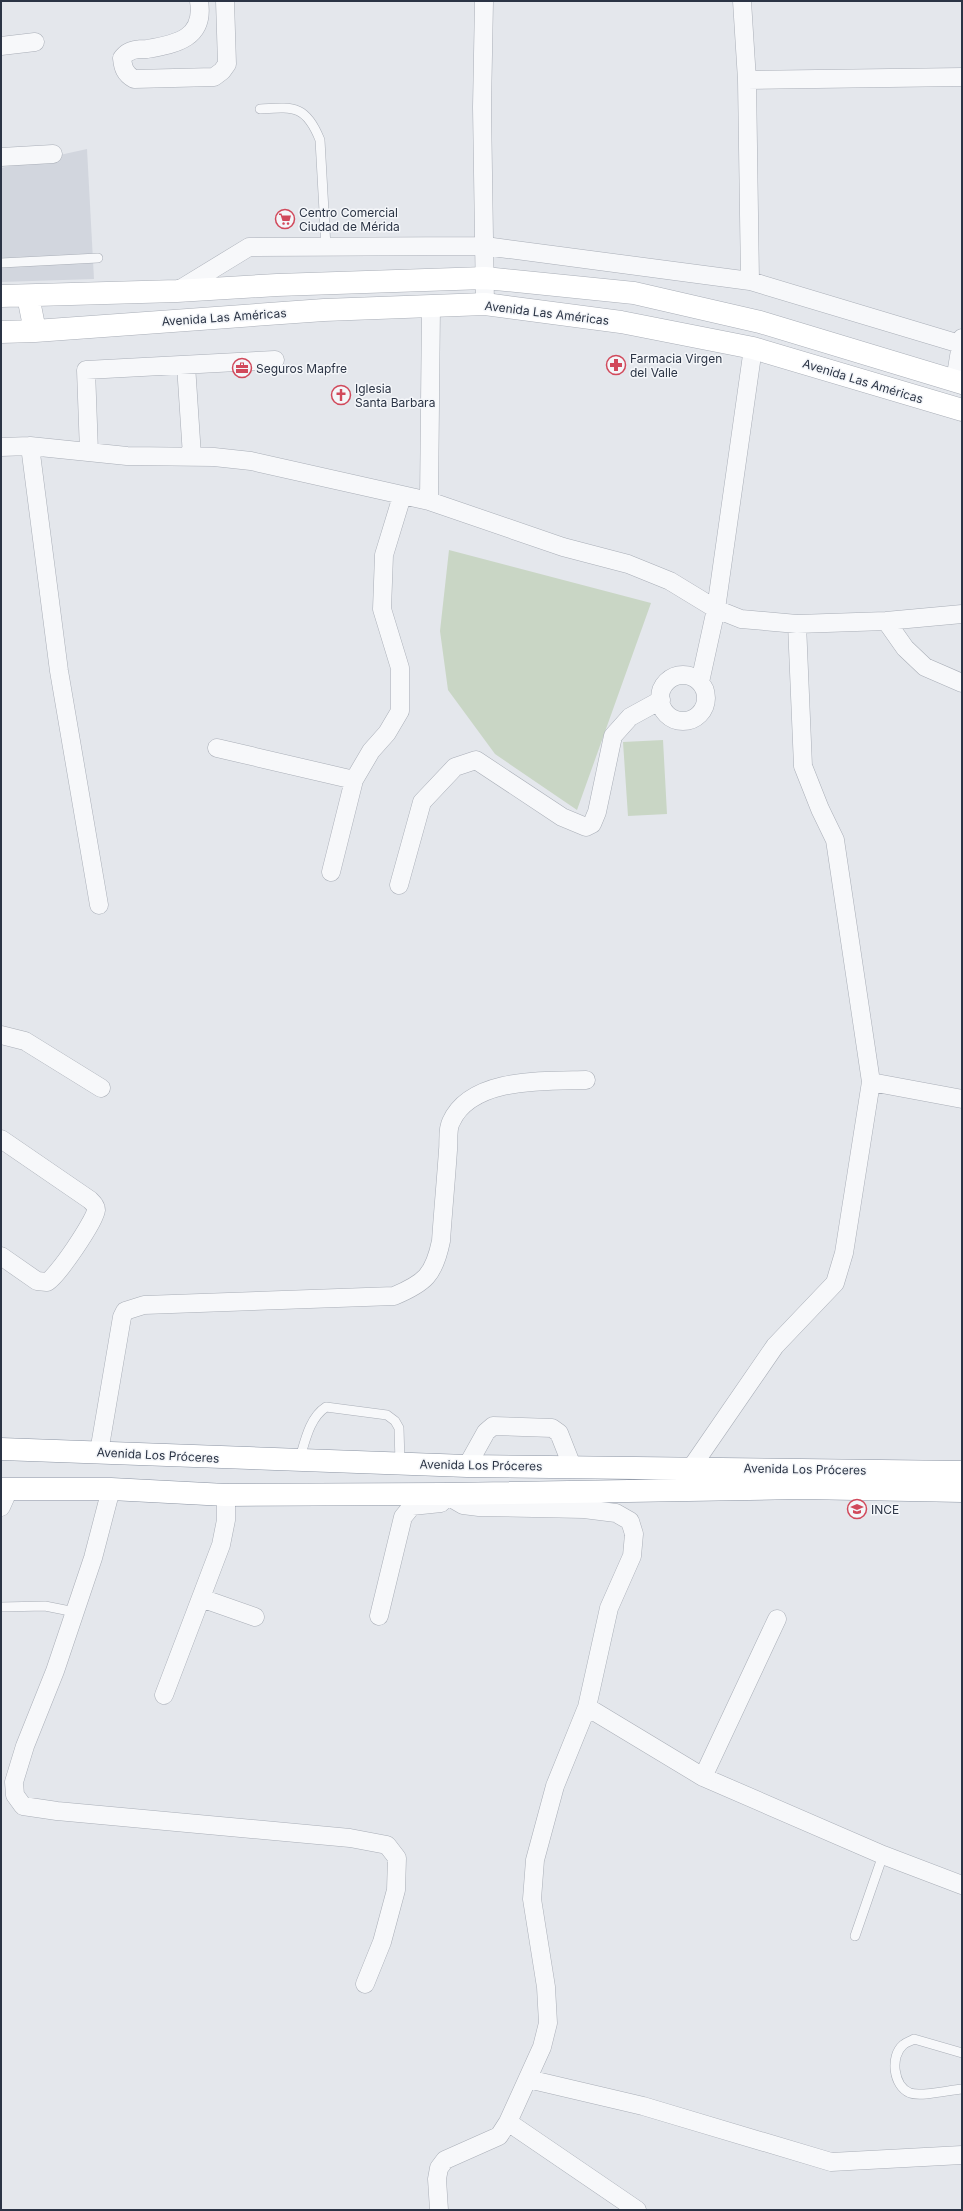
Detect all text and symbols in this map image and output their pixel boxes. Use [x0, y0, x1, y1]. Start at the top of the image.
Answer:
place label: Centro Comercial Ciudad de Mérida [299, 205, 400, 234]
supermarket icon: Centro Comercial Ciudad de Mérida [274, 208, 296, 230]
street label: Avenida Las Américas [484, 298, 610, 328]
street label: Avenida Las Américas [161, 305, 287, 329]
place label: Farmacia Virgen del Valle [630, 351, 722, 380]
pharmacy icon: Farmacia Virgen del Valle [605, 354, 627, 376]
street label: Avenida Las Américas [801, 356, 925, 406]
office icon: Seguros Mapfre [231, 357, 253, 379]
place label: Seguros Mapfre [256, 361, 347, 376]
place label: Iglesia Santa Barbara [355, 381, 435, 410]
church icon: Iglesia Santa Barbara [330, 384, 352, 406]
street label: Avenida Los Próceres [96, 1444, 220, 1466]
street label: Avenida Los Próceres [419, 1456, 543, 1474]
street label: Avenida Los Próceres [743, 1460, 867, 1478]
school or university icon: INCE [846, 1498, 868, 1520]
place label: INCE [871, 1502, 899, 1517]

